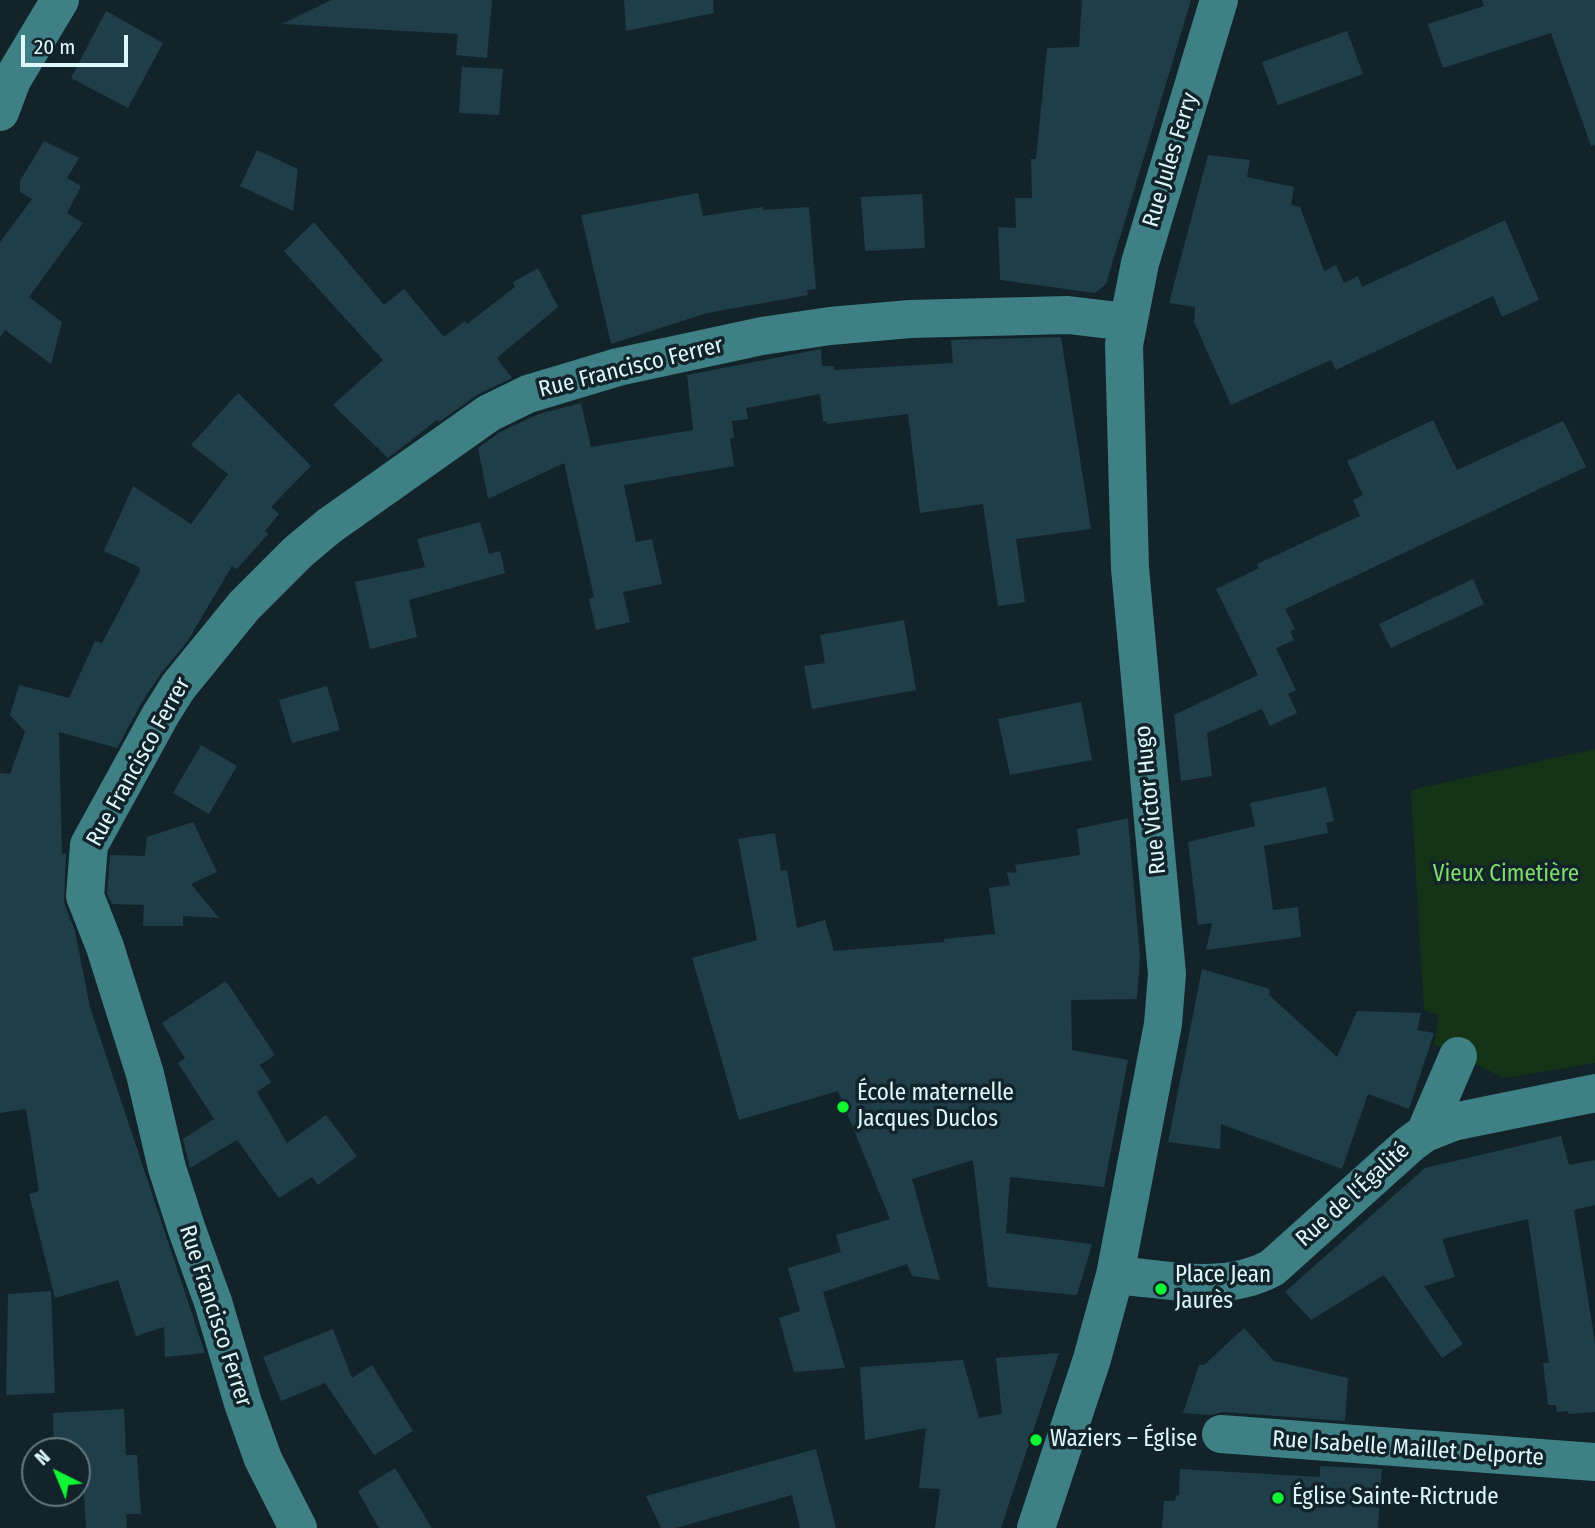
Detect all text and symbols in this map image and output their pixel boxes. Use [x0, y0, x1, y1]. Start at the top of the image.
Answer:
scale bar [24, 21, 131, 65]
text: 20 m [34, 34, 75, 60]
street label: Rue Jules Ferry [1137, 89, 1205, 231]
street label: Rue Francisco Ferrer [536, 332, 726, 404]
street label: Rue Francisco Ferrer [81, 673, 197, 851]
street label: Rue Victor Hugo [1129, 724, 1173, 876]
park label: Vieux Cimetière [1433, 861, 1579, 889]
place label: École maternelle Jacques Duclos [857, 1080, 1014, 1134]
marker: École maternelle Jacques Duclos [835, 1099, 851, 1115]
street label: Rue de l'Égalité [1291, 1137, 1415, 1253]
street label: Rue Francisco Ferrer [173, 1222, 257, 1410]
place label: Place Jean Jaurès [1175, 1262, 1271, 1316]
marker: Place Jean Jaurès [1153, 1281, 1169, 1297]
place label: Waziers – Église [1050, 1426, 1197, 1454]
street label: Rue Isabelle Maillet Delporte [1271, 1426, 1545, 1472]
marker: Waziers – Église [1028, 1432, 1044, 1448]
north arrow [21, 1437, 91, 1507]
text: N [31, 1445, 55, 1470]
place label: Église Sainte-Rictrude [1292, 1484, 1499, 1512]
marker: Église Sainte-Rictrude [1270, 1490, 1286, 1506]

